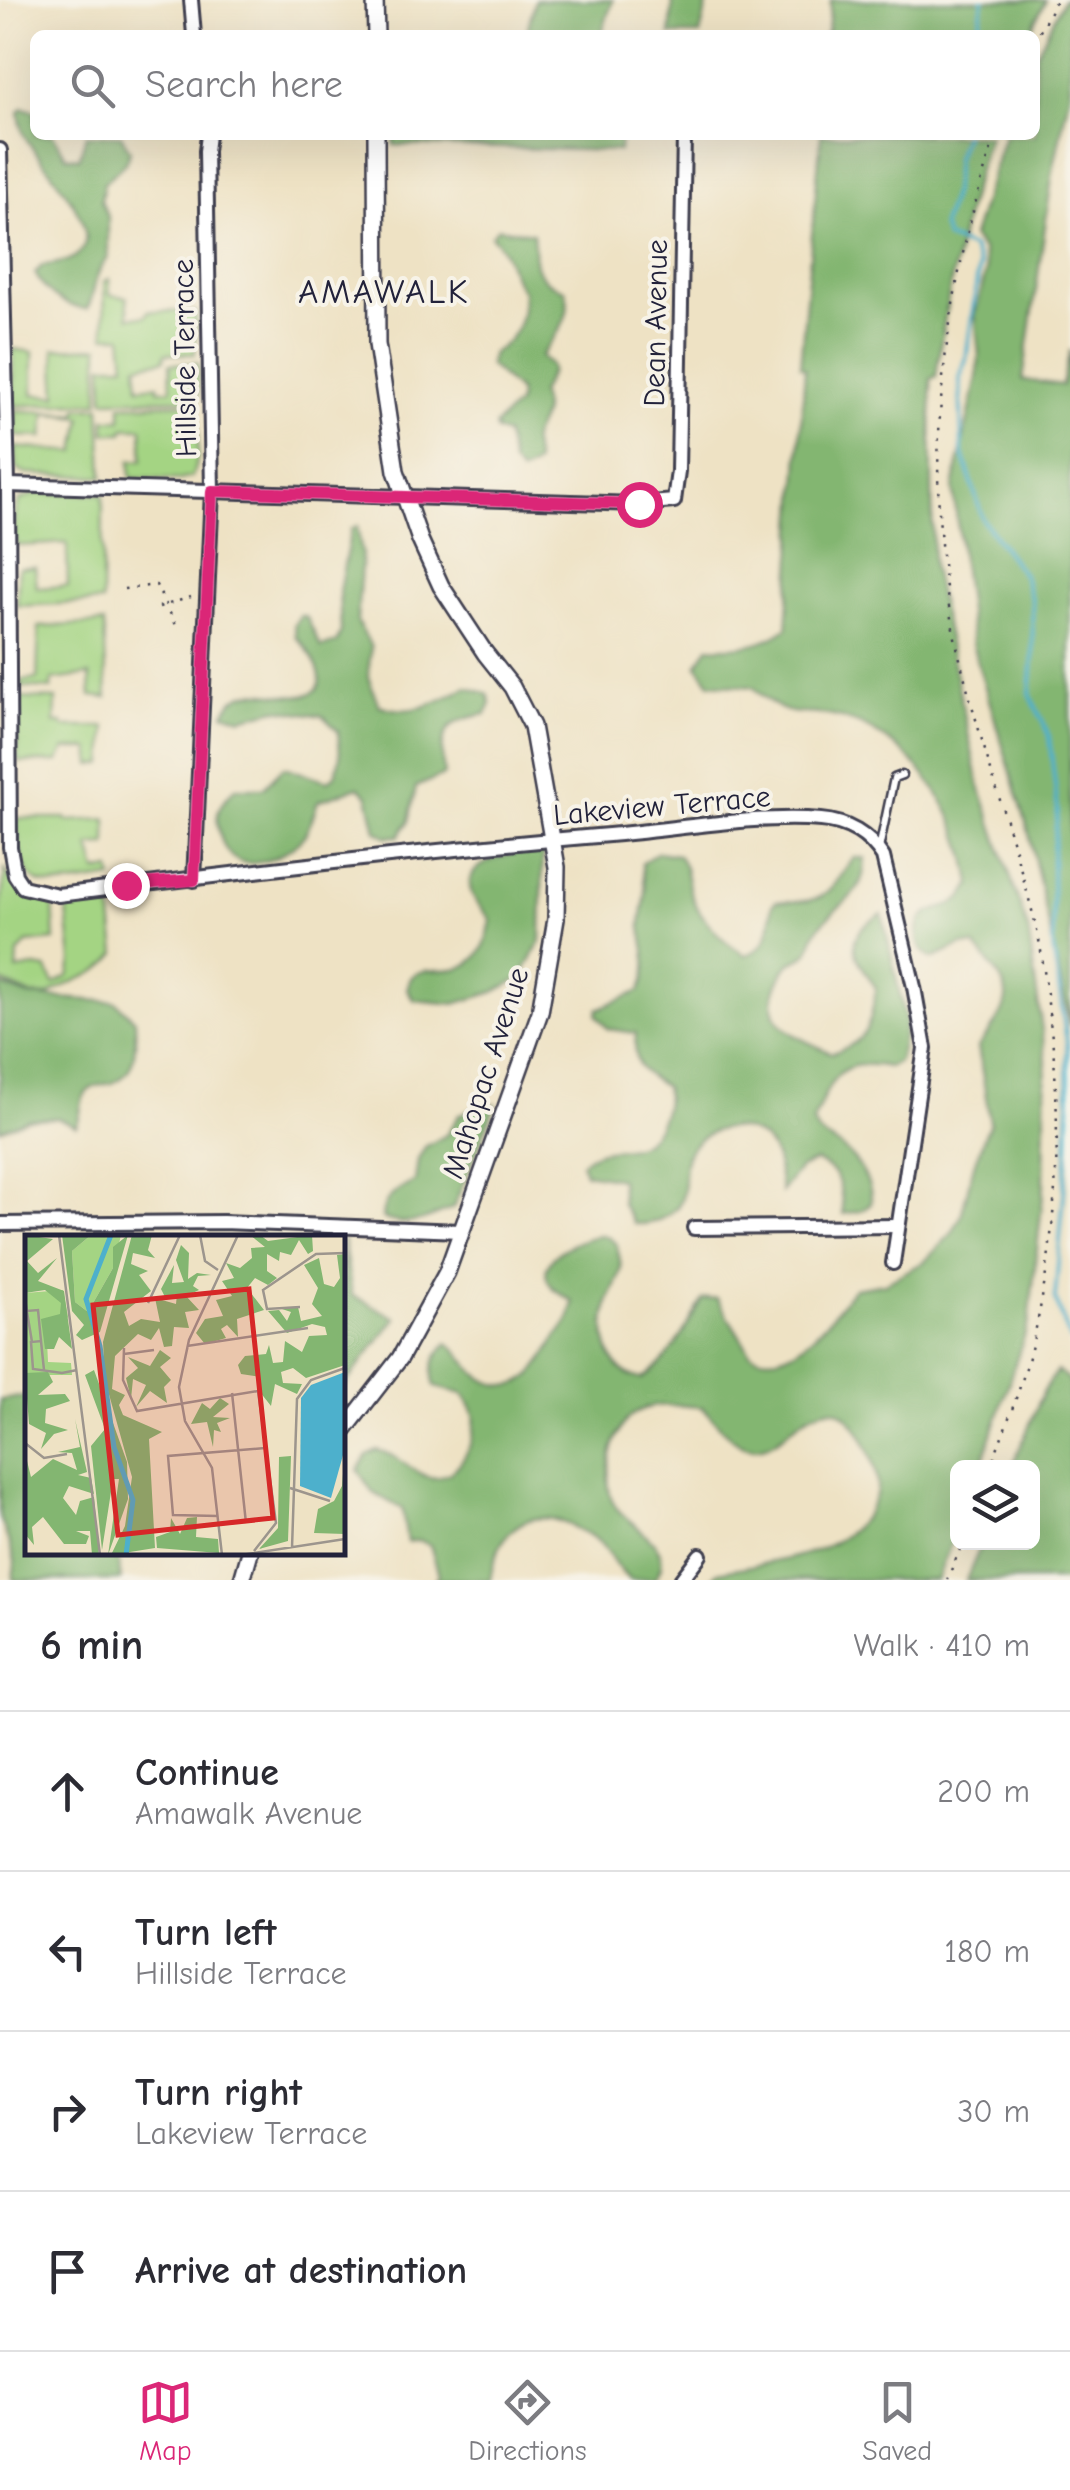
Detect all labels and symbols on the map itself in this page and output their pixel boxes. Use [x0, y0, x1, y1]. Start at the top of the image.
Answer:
street label: Dean Avenue [637, 239, 675, 407]
street label: Hillside Terrace [166, 259, 204, 457]
district label: AMAWALK [298, 271, 470, 312]
route start [617, 482, 663, 528]
street label: Lakeview Terrace [552, 779, 772, 833]
route end [104, 863, 150, 909]
street label: Mahopac Avenue [435, 963, 537, 1183]
inset map [25, 1235, 345, 1555]

